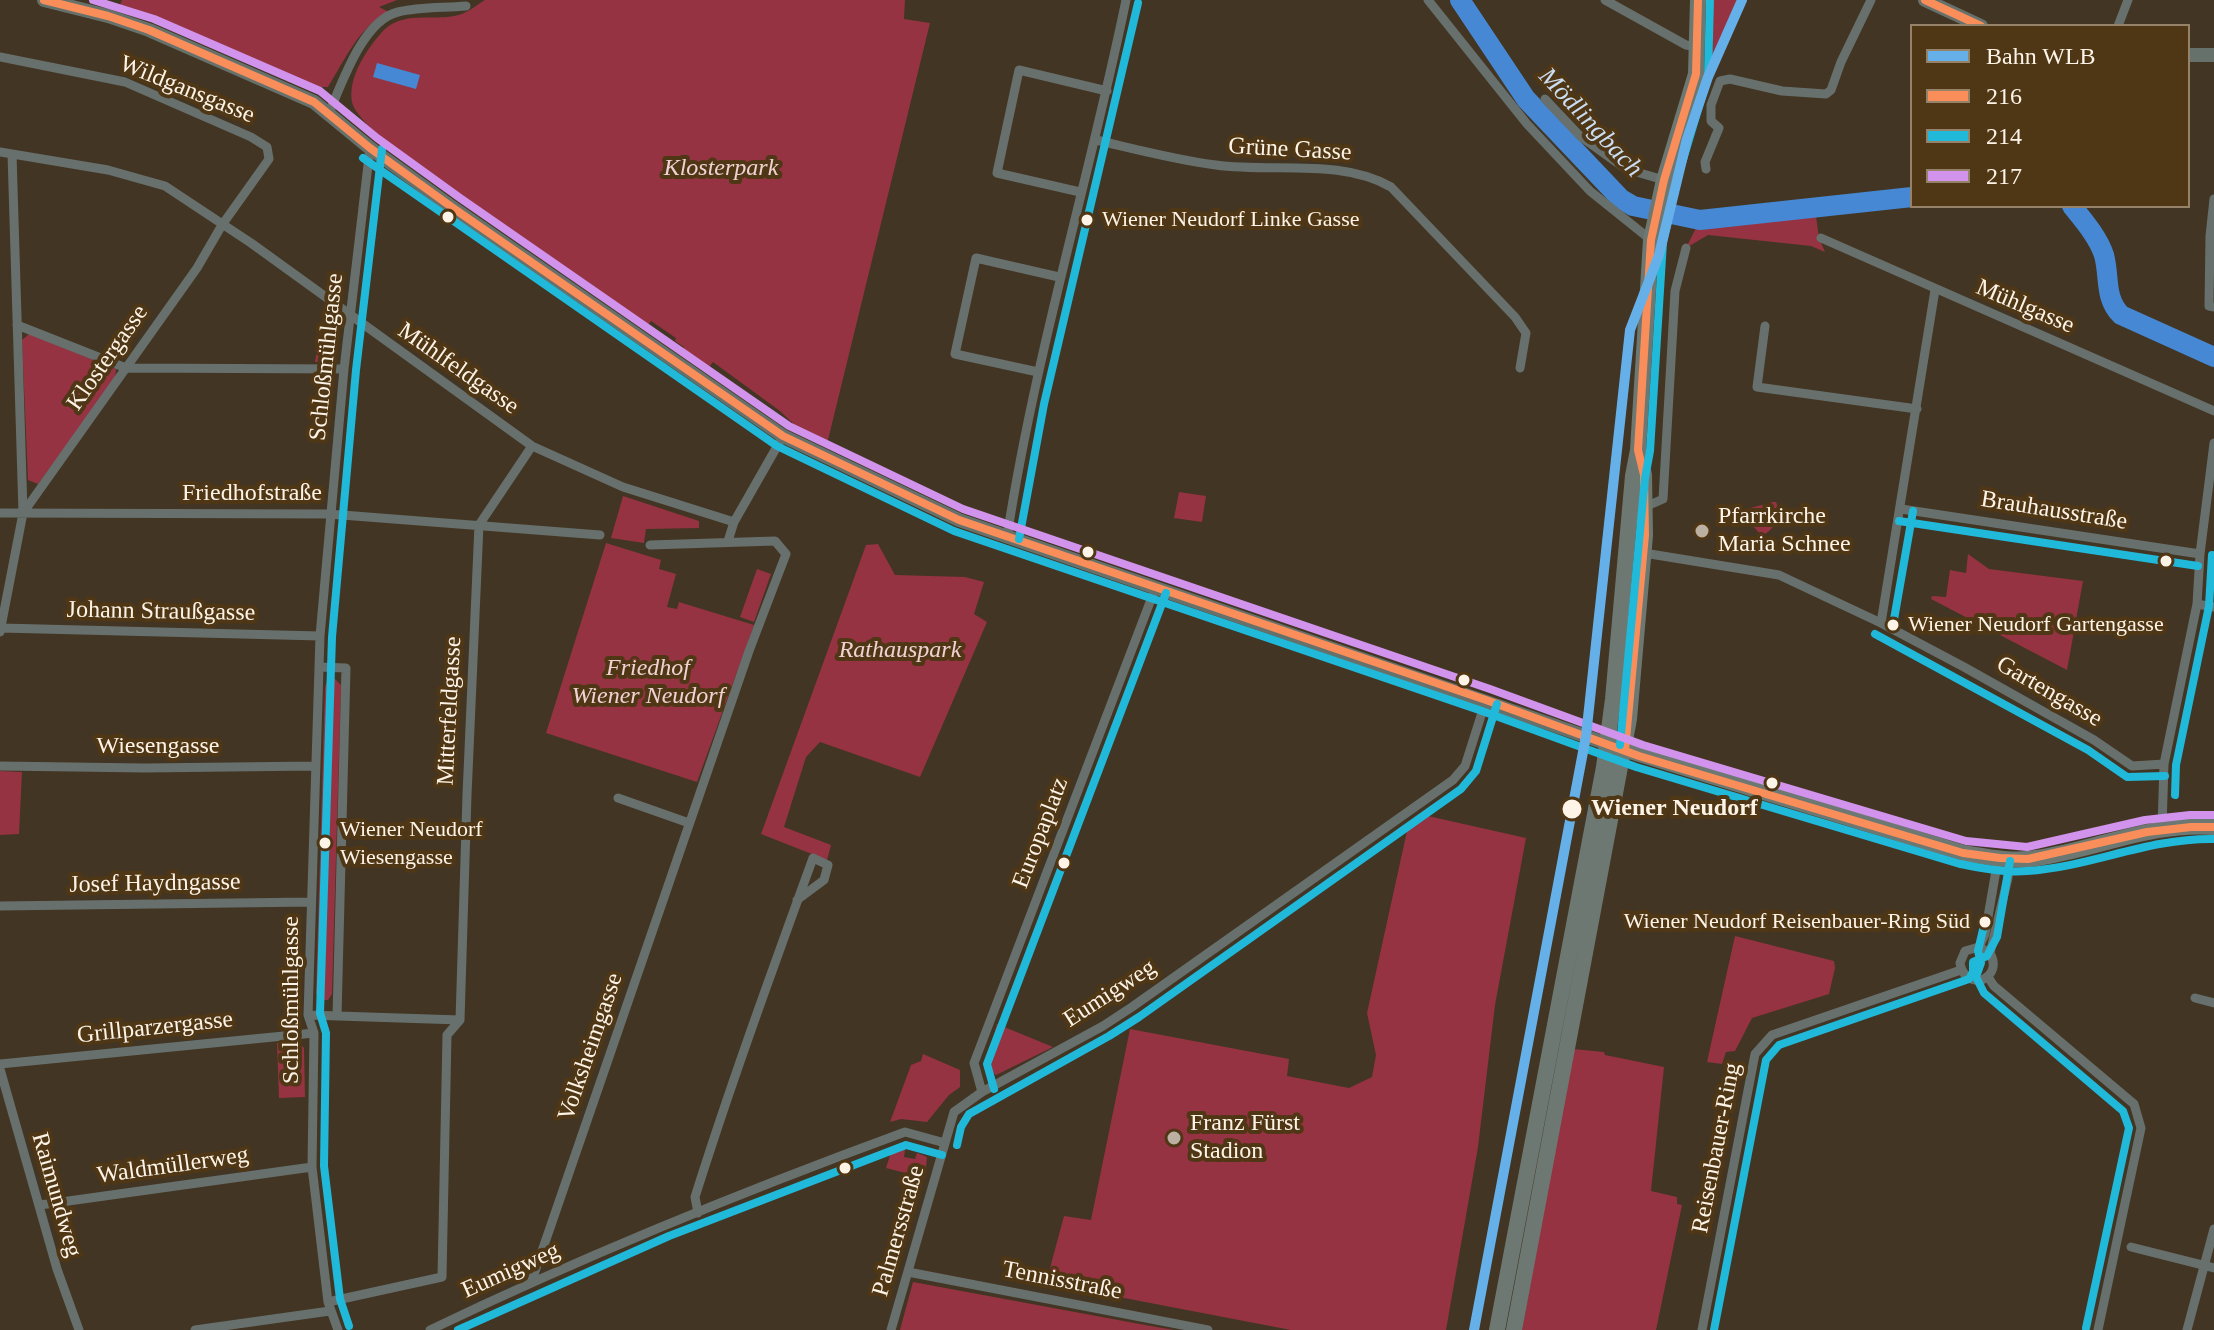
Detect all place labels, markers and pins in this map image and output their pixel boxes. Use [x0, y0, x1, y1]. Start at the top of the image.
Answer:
place label: Wiener Neudorf Linke Gasse [1102, 207, 1360, 233]
unlabelled marker [440, 209, 456, 225]
marker: Wiener Neudorf Linke Gasse [1079, 212, 1095, 228]
place label: Pfarrkirche Maria Schnee [1718, 503, 1851, 559]
marker: Pfarrkirche Maria Schnee [1693, 522, 1711, 540]
unlabelled marker [1080, 544, 1096, 560]
unlabelled marker [2158, 553, 2174, 569]
place label: Wiener Neudorf Gartengasse [1908, 612, 2164, 638]
marker: Wiener Neudorf Gartengasse [1885, 617, 1901, 633]
unlabelled marker [1456, 672, 1472, 688]
unlabelled marker [1764, 775, 1780, 791]
place label: Wiener Neudorf [1591, 795, 1758, 823]
marker: Wiener Neudorf [1560, 797, 1584, 821]
place label: Wiener Neudorf Wiesengasse [340, 817, 483, 868]
marker: Wiener Neudorf Wiesengasse [317, 835, 333, 851]
unlabelled marker [1056, 855, 1072, 871]
place label: Wiener Neudorf Reisenbauer-Ring Süd [1624, 909, 1970, 935]
marker: Wiener Neudorf Reisenbauer-Ring Süd [1977, 914, 1993, 930]
place label: Franz Fürst Stadion [1190, 1110, 1300, 1166]
marker: Franz Fürst Stadion [1165, 1129, 1183, 1147]
unlabelled marker [837, 1160, 853, 1176]

